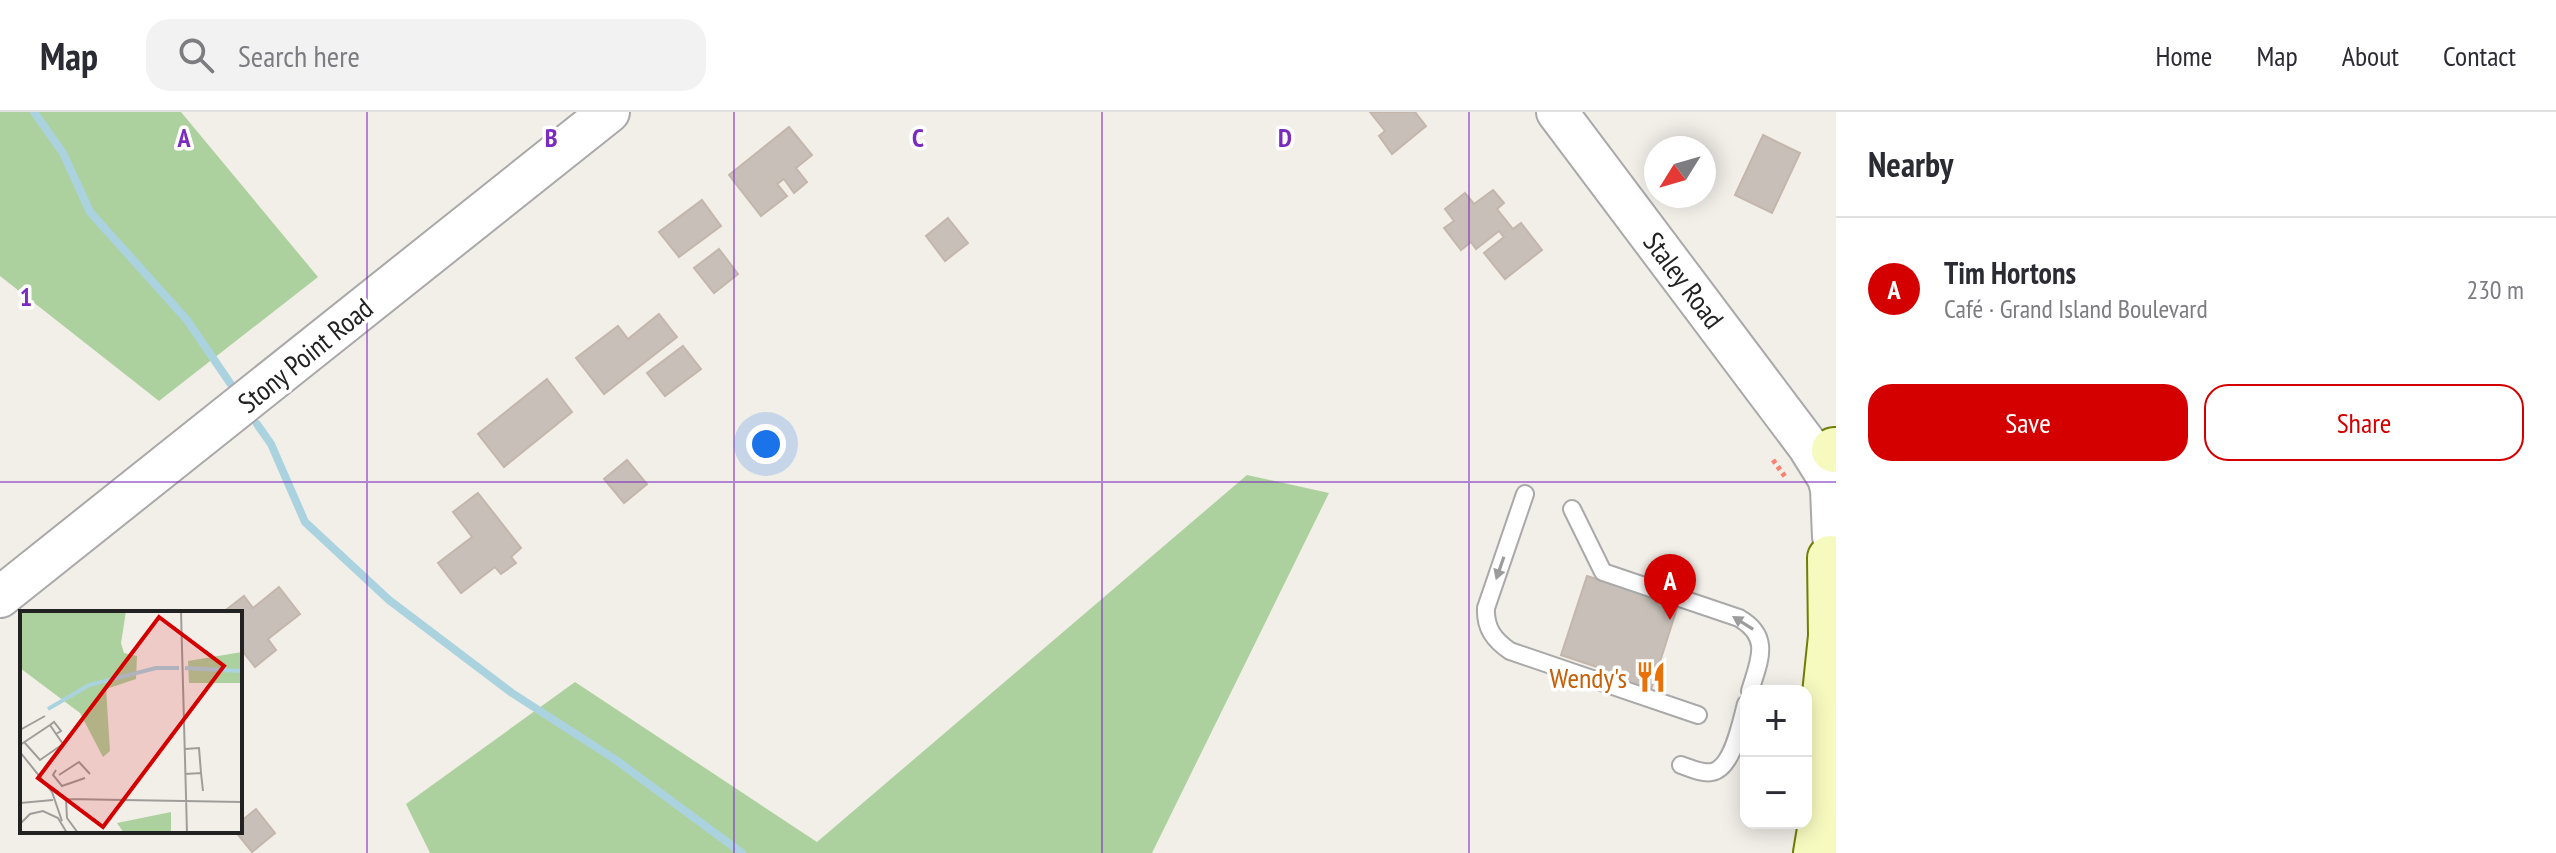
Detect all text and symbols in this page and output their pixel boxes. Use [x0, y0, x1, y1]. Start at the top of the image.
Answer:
search box [146, 19, 706, 91]
text: Map [40, 31, 98, 80]
icon: search [174, 33, 218, 77]
text: Search here [238, 36, 360, 75]
text: Home [2156, 37, 2212, 74]
text: Map [2256, 37, 2298, 74]
text: About [2342, 37, 2399, 74]
text: Contact [2443, 37, 2516, 74]
text: A [176, 121, 191, 154]
text: B [545, 121, 558, 154]
text: C [912, 121, 924, 154]
text: D [1278, 121, 1292, 154]
north arrow [1644, 136, 1716, 208]
text: Nearby [1868, 142, 1953, 186]
street label: Staley Road [1636, 224, 1732, 336]
text: Tim Hortons [1944, 253, 2076, 292]
text: A [1887, 273, 1901, 306]
text: 230 m [2466, 273, 2524, 306]
text: 1 [20, 280, 32, 313]
street label: Stony Point Road [230, 289, 380, 421]
text: Café · Grand Island Boulevard [1944, 292, 2208, 325]
button: Save [1868, 384, 2188, 461]
button: Share [2204, 384, 2524, 461]
your location [746, 424, 786, 464]
pin: A [1644, 554, 1696, 620]
one-way arrow [1493, 556, 1505, 580]
inset map [20, 611, 242, 833]
one-way arrow [1731, 616, 1754, 631]
place label: Wendy's [1550, 659, 1627, 696]
restaurant icon: Wendy's [1634, 660, 1668, 694]
map controls [1740, 685, 1812, 829]
button: + [1740, 685, 1812, 757]
button: − [1740, 757, 1812, 829]

